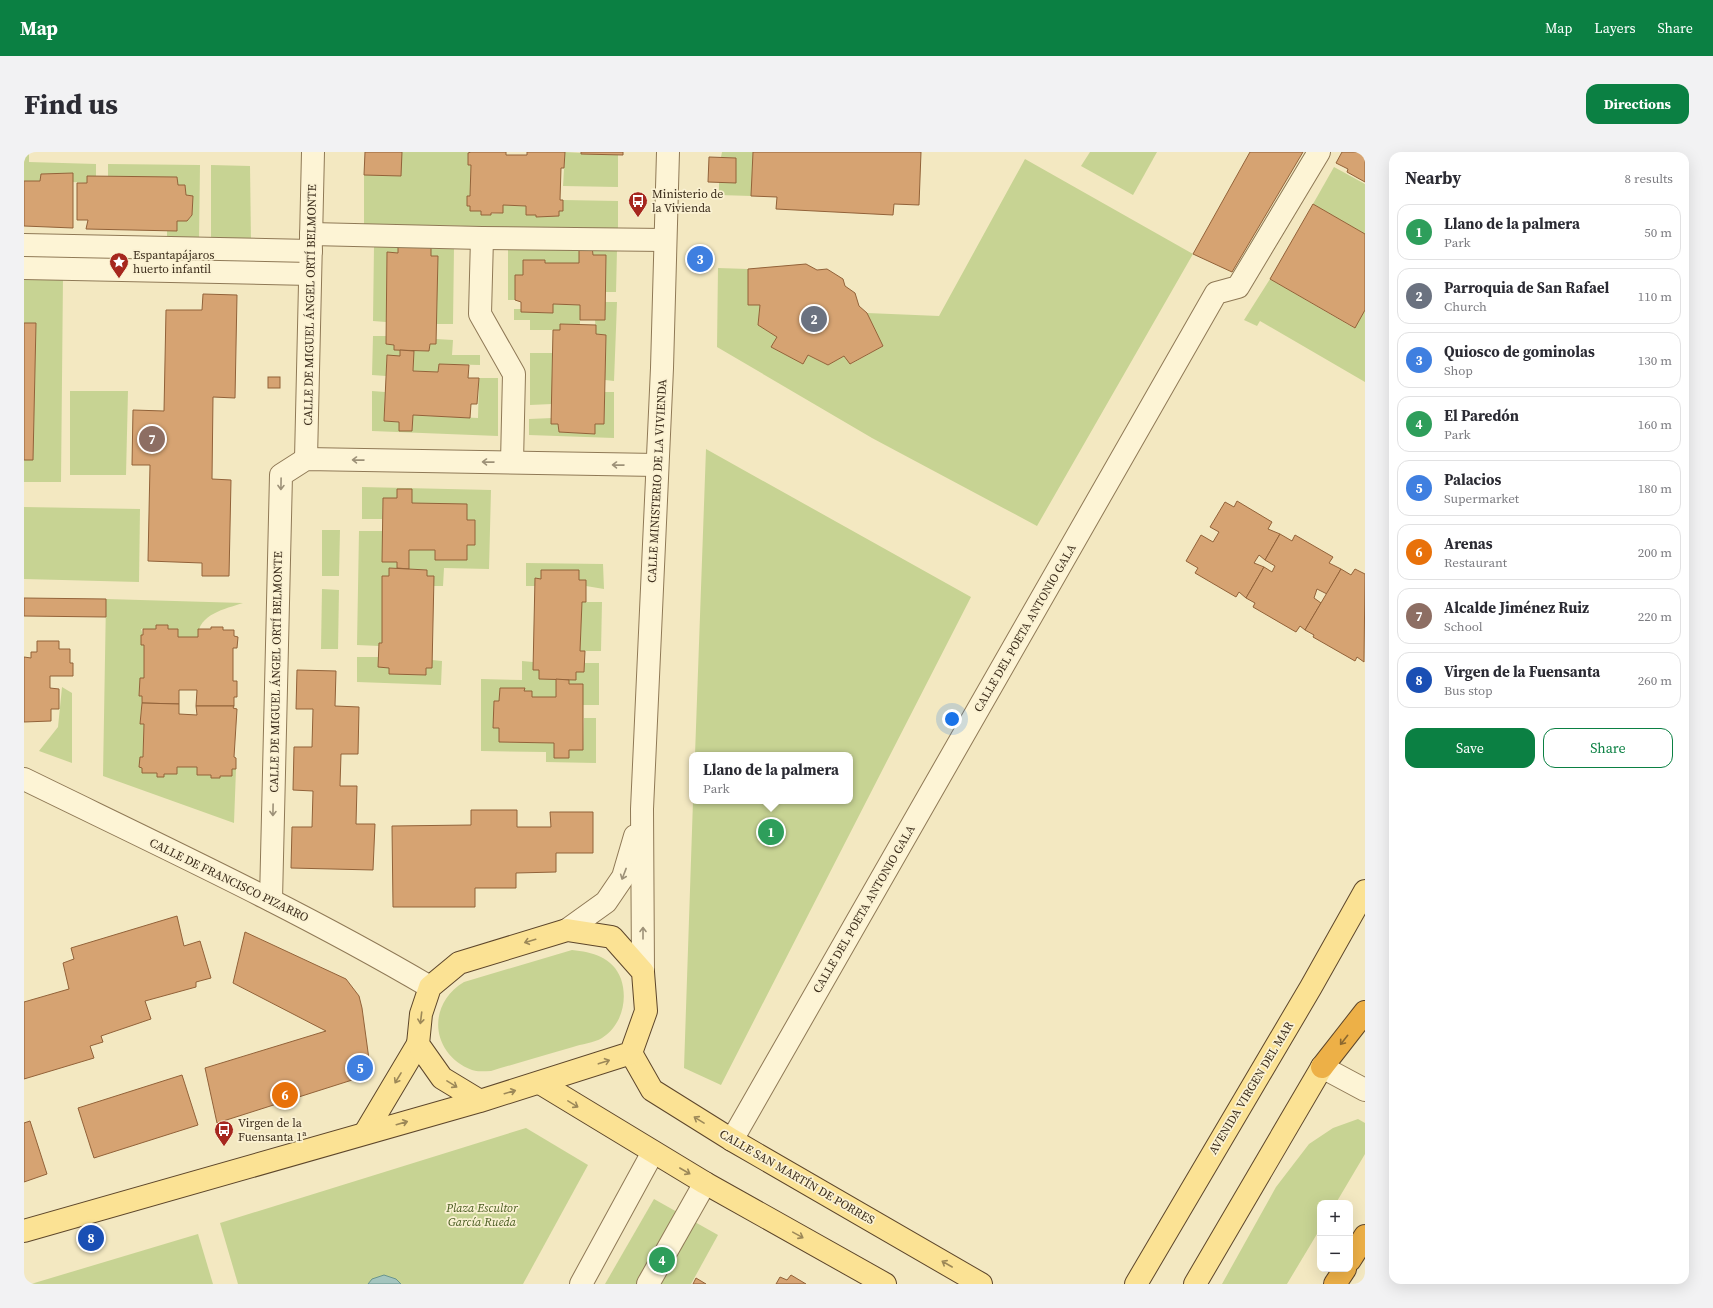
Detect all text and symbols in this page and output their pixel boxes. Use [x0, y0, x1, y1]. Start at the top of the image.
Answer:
text: Map [20, 15, 58, 41]
text: Map [1545, 18, 1572, 38]
text: Layers [1594, 18, 1636, 38]
text: Share [1658, 18, 1693, 38]
button: Directions [1586, 84, 1689, 124]
text: Find us [24, 85, 118, 123]
text: Nearby [1405, 166, 1461, 190]
text: 8 results [1625, 170, 1673, 187]
street label: CALLE DE MIGUEL ÁNGEL ORTÍ BELMONTE [300, 184, 320, 426]
place label: Ministerio de la Vivienda [652, 186, 723, 216]
bus stop icon: Ministerio de la Vivienda [627, 190, 649, 218]
text: Llano de la palmera [1444, 213, 1580, 234]
text: 1 [1415, 224, 1423, 241]
text: 50 m [1644, 224, 1672, 241]
text: Park [1444, 234, 1471, 251]
pin: 3 [687, 244, 713, 274]
place label: Espantapájaros huerto infantil [133, 247, 215, 277]
place icon: Espantapájaros huerto infantil [108, 251, 130, 279]
text: Parroquia de San Rafael [1444, 277, 1609, 298]
text: 2 [1415, 288, 1423, 305]
text: 110 m [1638, 288, 1672, 305]
text: Church [1444, 298, 1487, 315]
pin: 2 [801, 304, 827, 334]
text: Quiosco de gominolas [1444, 341, 1595, 362]
text: 3 [1415, 352, 1423, 369]
text: 130 m [1638, 352, 1672, 369]
text: Shop [1444, 362, 1473, 379]
street label: CALLE MINISTERIO DE LA VIVIENDA [644, 379, 670, 583]
text: El Paredón [1444, 405, 1519, 426]
text: 4 [1415, 416, 1423, 433]
text: 160 m [1638, 416, 1672, 433]
pin: 7 [139, 424, 165, 454]
text: Park [1444, 426, 1471, 443]
one-way arrow [352, 456, 365, 463]
one-way arrow [482, 458, 495, 466]
one-way arrow [612, 461, 625, 469]
text: Palacios [1444, 469, 1501, 490]
one-way arrow [277, 477, 285, 490]
text: 5 [1415, 480, 1423, 497]
text: 180 m [1638, 480, 1672, 497]
text: Supermarket [1444, 490, 1519, 507]
text: Arenas [1444, 533, 1493, 554]
street label: CALLE DEL POETA ANTONIO GALA [970, 541, 1080, 715]
text: 6 [1415, 544, 1423, 561]
text: 200 m [1638, 544, 1672, 561]
street label: CALLE DE MIGUEL ÁNGEL ORTÍ BELMONTE [266, 551, 286, 793]
text: Restaurant [1444, 554, 1507, 571]
text: Alcalde Jiménez Ruiz [1444, 597, 1589, 618]
text: 7 [1415, 608, 1423, 625]
text: 220 m [1638, 608, 1672, 625]
text: School [1444, 618, 1483, 635]
text: Virgen de la Fuensanta [1444, 661, 1600, 682]
text: 8 [1415, 672, 1423, 689]
text: 260 m [1638, 672, 1672, 689]
text: Bus stop [1444, 682, 1493, 699]
your location [942, 709, 962, 729]
button: Save [1405, 728, 1535, 768]
button: Share [1543, 728, 1673, 768]
popup [689, 752, 853, 804]
text: Llano de la palmera [703, 759, 839, 780]
text: Park [703, 780, 730, 797]
one-way arrow [269, 803, 277, 816]
pin: 1 [758, 817, 784, 847]
street label: CALLE DEL POETA ANTONIO GALA [809, 822, 919, 996]
street label: CALLE DE FRANCISCO PIZARRO [147, 834, 311, 926]
one-way arrow [619, 867, 627, 879]
one-way arrow [639, 927, 647, 940]
one-way arrow [524, 938, 537, 945]
one-way arrow [417, 1011, 424, 1024]
street label: AVENIDA VIRGEN DEL MAR [1205, 1019, 1297, 1157]
one-way arrow [1339, 1034, 1348, 1045]
pin: 5 [347, 1053, 373, 1083]
one-way arrow [597, 1058, 609, 1066]
one-way arrow [394, 1072, 402, 1083]
pin: 6 [272, 1080, 298, 1110]
one-way arrow [446, 1080, 457, 1088]
one-way arrow [503, 1088, 516, 1095]
one-way arrow [567, 1100, 579, 1108]
place label: Virgen de la Fuensanta 1ª [238, 1115, 307, 1145]
one-way arrow [693, 1115, 705, 1123]
bus stop icon: Virgen de la Fuensanta 1ª [213, 1119, 235, 1147]
one-way arrow [396, 1119, 409, 1126]
street label: CALLE SAN MARTÍN DE PORRES [717, 1126, 877, 1228]
one-way arrow [679, 1167, 691, 1175]
park label: Plaza Escultor García Rueda [445, 1200, 519, 1230]
map controls [1317, 1200, 1353, 1272]
button: + [1317, 1200, 1353, 1236]
pin: 8 [78, 1223, 104, 1253]
one-way arrow [792, 1231, 804, 1239]
button: − [1317, 1236, 1353, 1272]
pin: 4 [649, 1245, 675, 1275]
one-way arrow [941, 1260, 953, 1268]

